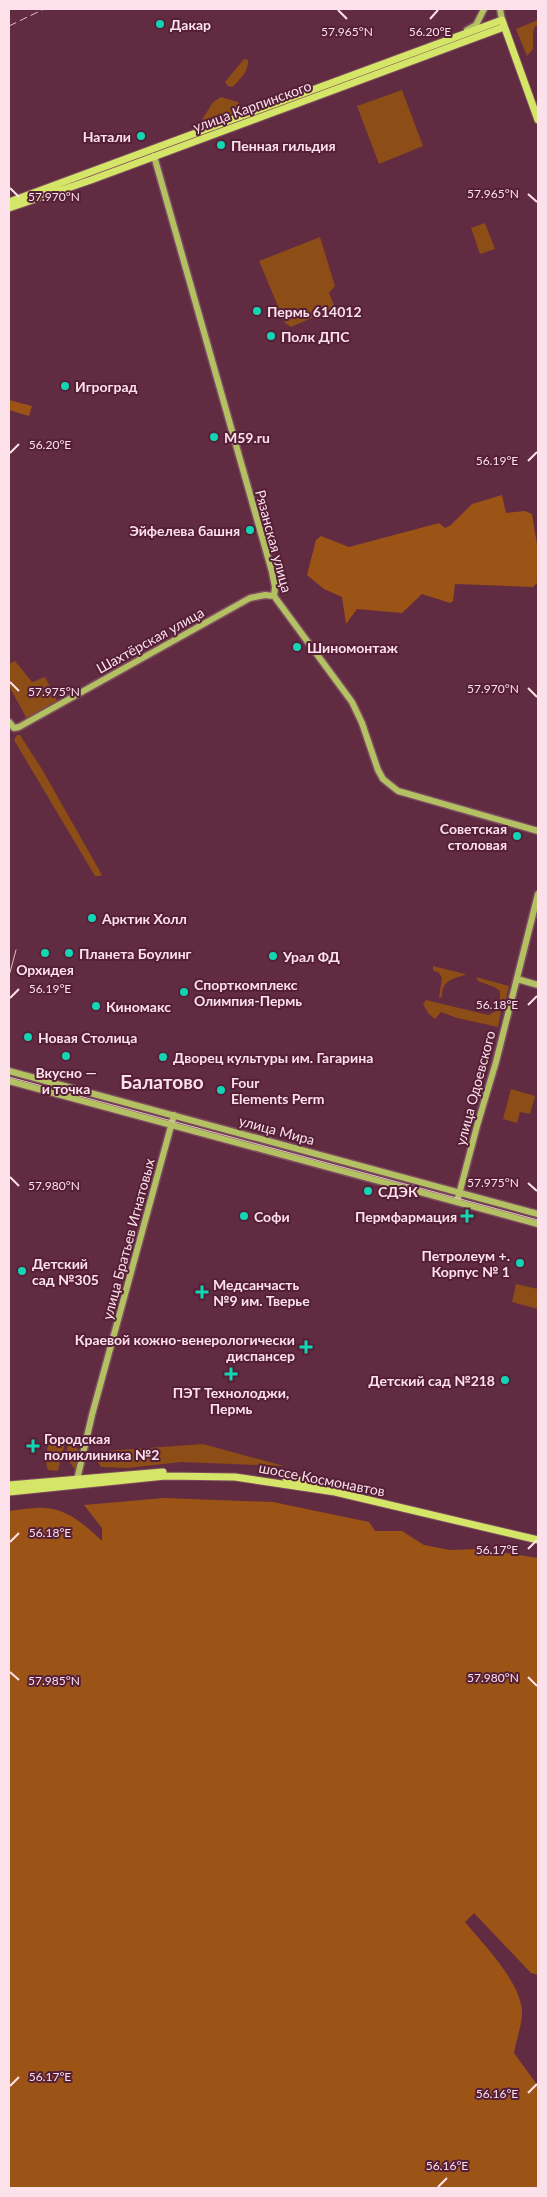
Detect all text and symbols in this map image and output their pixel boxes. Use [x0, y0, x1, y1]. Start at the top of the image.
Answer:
place label: Дакар [170, 16, 211, 33]
marker: Дакар [154, 18, 166, 30]
text: 57.965°N [321, 24, 373, 39]
text: 56.20°E [409, 24, 451, 39]
street label: улица Карпинского [191, 77, 314, 135]
place label: Натали [83, 128, 131, 145]
marker: Натали [135, 130, 147, 142]
place label: Пенная гильдия [231, 137, 336, 154]
marker: Пенная гильдия [215, 139, 227, 151]
text: 57.965°N [467, 186, 519, 201]
text: 57.970°N [28, 189, 80, 204]
place label: Пермь 614012 [267, 303, 362, 320]
marker: Пермь 614012 [251, 305, 263, 317]
place label: Полк ДПС [281, 328, 350, 345]
marker: Полк ДПС [265, 330, 277, 342]
place label: Игроград [75, 378, 137, 395]
marker: Игроград [59, 380, 71, 392]
place label: M59.ru [224, 429, 270, 446]
marker: M59.ru [208, 431, 220, 443]
text: 56.20°E [29, 437, 71, 452]
text: 56.19°E [476, 453, 518, 468]
street label: Рязанская улица [252, 488, 296, 594]
place label: Эйфелева башня [129, 522, 240, 539]
marker: Эйфелева башня [244, 524, 256, 536]
street label: Шахтёрская улица [93, 603, 207, 677]
place label: Шиномонтаж [307, 639, 399, 656]
marker: Шиномонтаж [291, 641, 303, 653]
text: 57.970°N [467, 681, 519, 696]
text: 57.975°N [28, 684, 80, 699]
place label: Советская столовая [440, 820, 507, 853]
marker: Советская столовая [511, 830, 523, 842]
place label: Арктик Холл [101, 910, 187, 927]
marker: Арктик Холл [86, 912, 98, 924]
place label: Планета Боулинг [79, 945, 192, 962]
marker: Орхидея [39, 947, 51, 959]
marker: Планета Боулинг [63, 947, 75, 959]
place label: Урал ФД [282, 948, 340, 965]
marker: Урал ФД [267, 950, 279, 962]
place label: Орхидея [16, 961, 74, 978]
place label: Спорткомплекс Олимпия-Пермь [194, 976, 302, 1009]
text: 56.19°E [29, 981, 71, 996]
marker: Спорткомплекс Олимпия-Пермь [178, 986, 190, 998]
text: 56.18°E [476, 997, 518, 1012]
place label: Киномакс [106, 998, 171, 1015]
marker: Киномакс [90, 1000, 102, 1012]
place label: Новая Столица [38, 1029, 137, 1046]
street label: улица Одоевского [451, 1029, 499, 1147]
marker: Новая Столица [22, 1031, 34, 1043]
place label: Дворец культуры им. Гагарина [173, 1049, 373, 1066]
marker: Вкусно — и точка [60, 1050, 72, 1062]
marker: Дворец культуры им. Гагарина [157, 1051, 169, 1063]
place label: Вкусно — и точка [35, 1064, 97, 1097]
district label: Балатово [120, 1070, 204, 1093]
place label: Four Elements Perm [231, 1074, 325, 1107]
marker: Four Elements Perm [215, 1084, 227, 1096]
street label: улица Мира [237, 1112, 317, 1148]
street label: улица Братьев Игнатовых [98, 1156, 158, 1322]
text: 57.975°N [467, 1175, 519, 1190]
text: 57.980°N [28, 1178, 80, 1193]
place label: СДЭК [378, 1183, 418, 1200]
marker: СДЭК [362, 1185, 374, 1197]
place label: Софи [254, 1208, 290, 1225]
place label: Пермфармация [355, 1208, 457, 1225]
marker: Софи [238, 1210, 250, 1222]
marker: Пермфармация [461, 1210, 473, 1222]
place label: Петролеум +. Корпус № 1 [421, 1247, 510, 1280]
place label: Детский сад №305 [32, 1255, 99, 1288]
marker: Петролеум +. Корпус № 1 [514, 1257, 526, 1269]
marker: Детский сад №305 [16, 1265, 28, 1277]
place label: Медсанчасть №9 им. Тверье [213, 1276, 310, 1309]
marker: Медсанчасть №9 им. Тверье [195, 1285, 209, 1299]
place label: Краевой кожно-венерологически диспансер [75, 1331, 295, 1364]
marker: Краевой кожно-венерологически диспансер [299, 1340, 313, 1354]
marker: ПЭТ Технолоджи, Пермь [224, 1367, 238, 1381]
place label: Детский сад №218 [369, 1372, 495, 1389]
marker: Детский сад №218 [499, 1374, 511, 1386]
place label: ПЭТ Технолоджи, Пермь [173, 1384, 289, 1417]
place label: Городская поликлиника №2 [44, 1430, 159, 1463]
marker: Городская поликлиника №2 [26, 1439, 40, 1453]
street label: шоссе Космонавтов [257, 1458, 387, 1500]
text: 56.18°E [29, 1525, 71, 1540]
text: 56.17°E [476, 1542, 518, 1557]
text: 57.980°N [467, 1670, 519, 1685]
text: 57.985°N [28, 1673, 80, 1688]
text: 56.17°E [29, 2069, 71, 2084]
text: 56.16°E [476, 2086, 518, 2101]
text: 56.16°E [426, 2158, 468, 2173]

